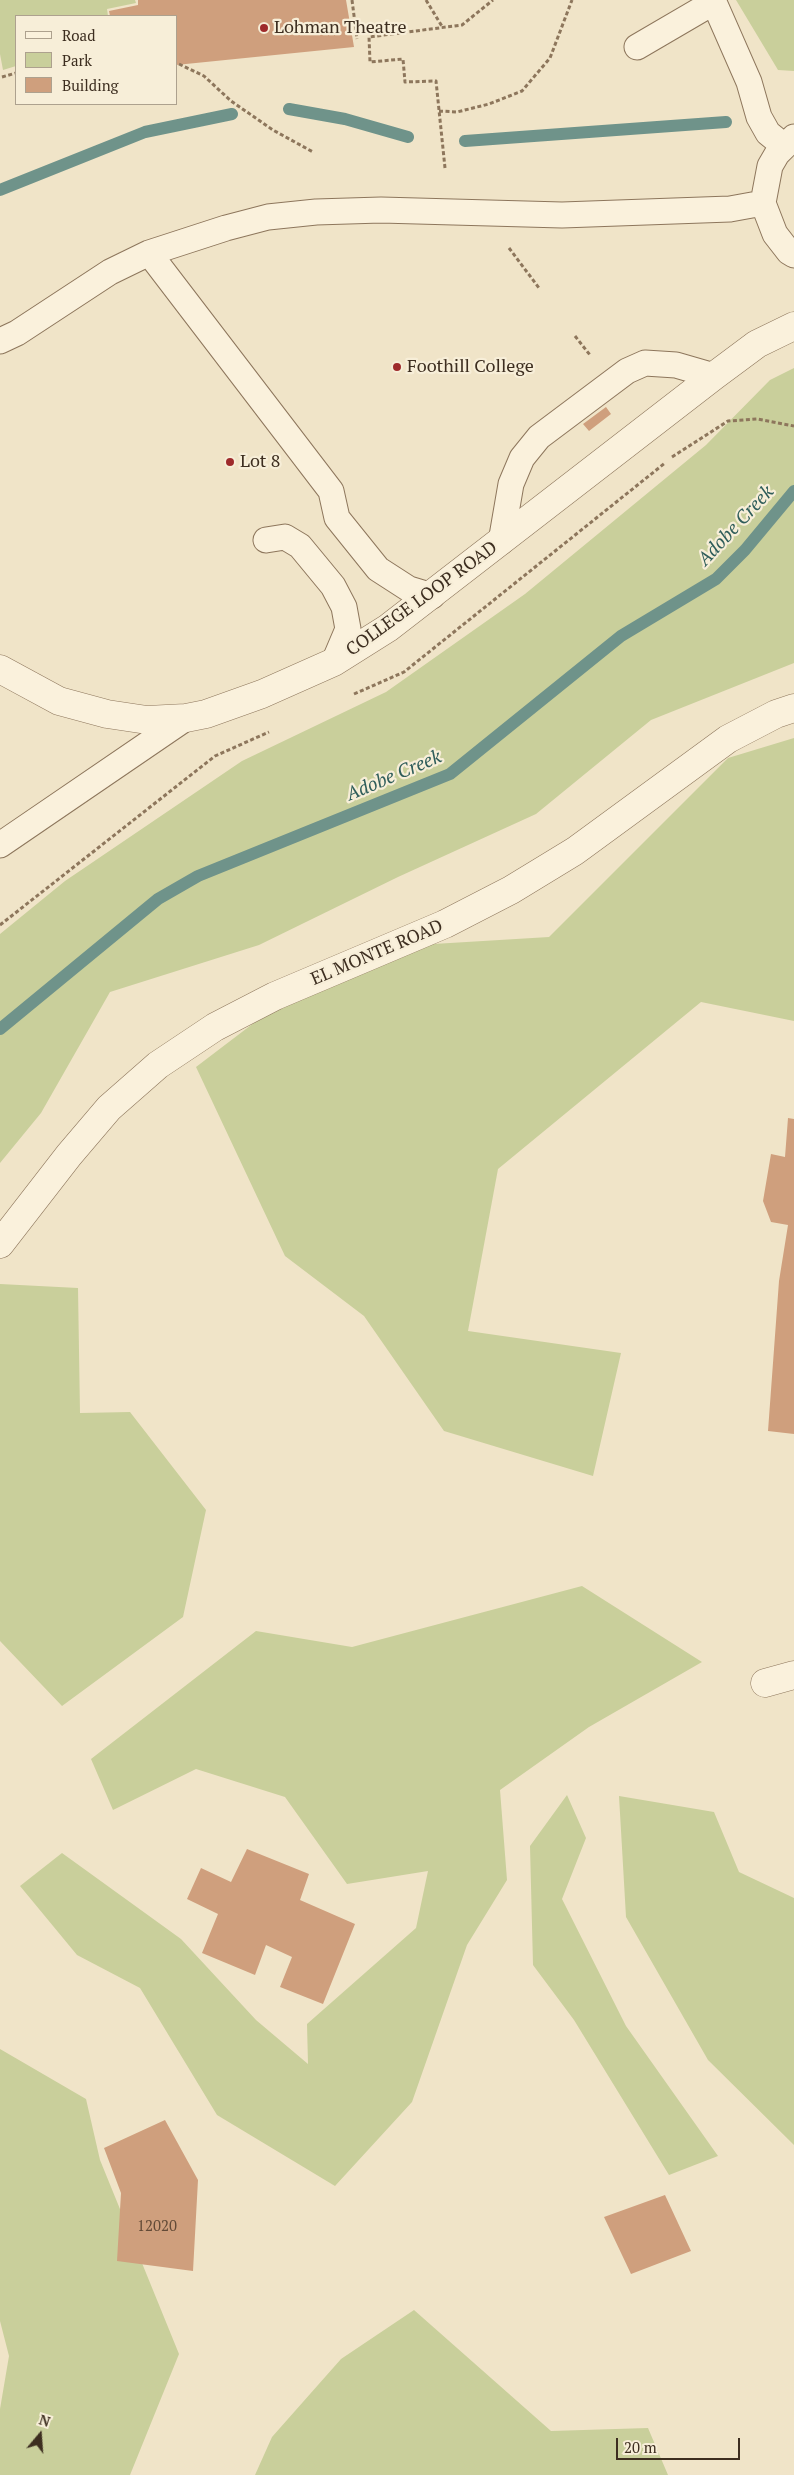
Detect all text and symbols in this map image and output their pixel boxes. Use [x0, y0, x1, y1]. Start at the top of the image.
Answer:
legend [15, 15, 178, 105]
place label: Lohman Theatre [274, 17, 407, 39]
marker: Lohman Theatre [258, 22, 270, 34]
text: Road [62, 25, 95, 45]
text: Park [62, 50, 92, 70]
text: Building [62, 75, 119, 95]
place label: Foothill College [407, 356, 534, 378]
marker: Foothill College [391, 361, 403, 373]
place label: Lot 8 [240, 451, 280, 473]
marker: Lot 8 [224, 456, 236, 468]
water label: Adobe Creek [693, 481, 779, 571]
street label: COLLEGE LOOP ROAD [342, 537, 502, 661]
water label: Adobe Creek [343, 746, 445, 806]
street label: EL MONTE ROAD [308, 915, 446, 991]
house number: 12020 [137, 2218, 177, 2236]
north arrow [15, 2410, 65, 2460]
text: N [37, 2410, 53, 2431]
scale bar [619, 2428, 743, 2460]
text: 20 m [624, 2437, 657, 2457]

